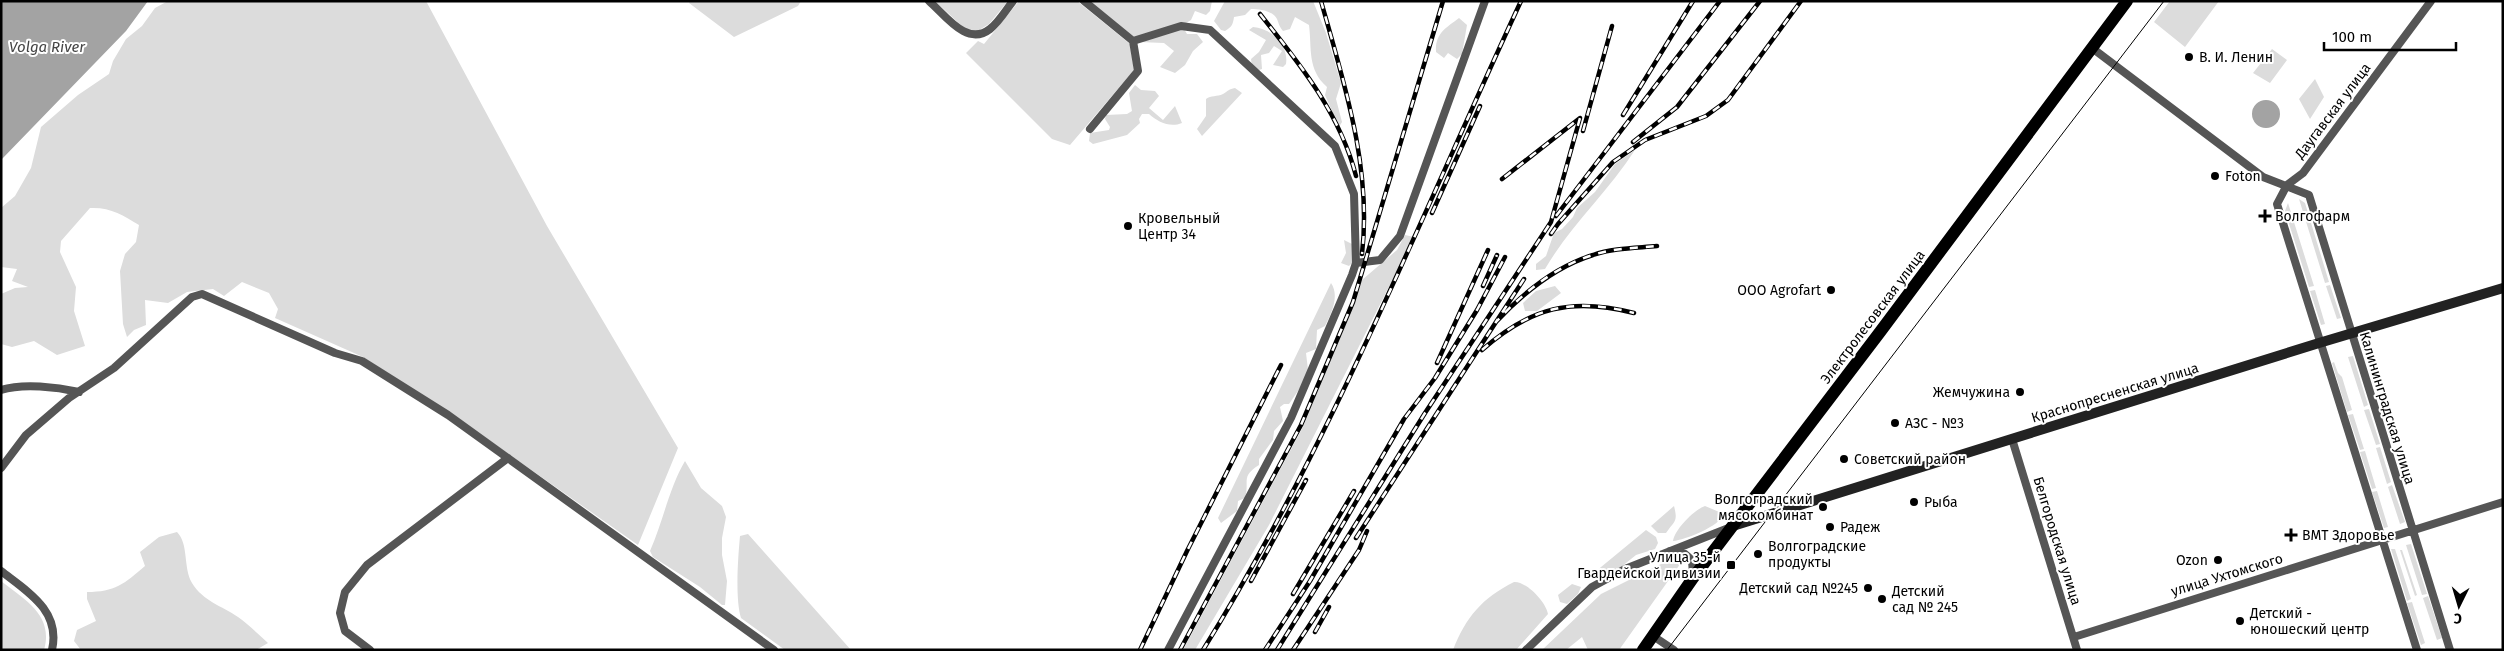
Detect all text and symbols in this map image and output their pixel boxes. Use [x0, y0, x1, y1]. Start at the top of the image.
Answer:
scale bar [2324, 20, 2456, 52]
text: 100 m [2332, 28, 2372, 46]
water label: Volga River [9, 38, 86, 56]
place label: В. И. Ленин [2199, 49, 2273, 66]
marker: В. И. Ленин [2183, 51, 2195, 63]
street label: Даугавская улица [2291, 60, 2375, 163]
place label: Foton [2225, 168, 2261, 185]
marker: Foton [2209, 170, 2221, 182]
place label: Волгофарм [2275, 208, 2350, 225]
place label: Кровельный Центр 34 [1138, 210, 1220, 243]
marker: Волгофарм [2259, 210, 2271, 222]
marker: Кровельный Центр 34 [1122, 220, 1134, 232]
street label: Электролесовская улица [1817, 247, 1929, 387]
place label: OOO Agrofart [1737, 282, 1822, 299]
marker: OOO Agrofart [1825, 284, 1837, 296]
street label: Калининградская улица [2356, 330, 2418, 486]
street label: Краснопресненская улица [2029, 359, 2201, 427]
place label: Жемчужина [1933, 384, 2010, 401]
marker: Жемчужина [2014, 386, 2026, 398]
place label: АЗС - №3 [1905, 415, 1964, 432]
marker: АЗС - №3 [1889, 417, 1901, 429]
place label: Советский район [1854, 451, 1966, 468]
marker: Советский район [1838, 453, 1850, 465]
street label: Белгородская улица [2029, 475, 2085, 607]
place label: Волгоградский мясокомбинат [1714, 491, 1814, 524]
place label: Рыба [1924, 494, 1958, 511]
marker: Рыба [1908, 496, 1920, 508]
marker: Волгоградский мясокомбинат [1817, 501, 1829, 513]
place label: Радеж [1840, 519, 1880, 536]
marker: Радеж [1824, 521, 1836, 533]
place label: ВМТ Здоровье [2302, 527, 2395, 544]
marker: ВМТ Здоровье [2284, 528, 2298, 542]
place label: Волгоградские продукты [1768, 538, 1866, 571]
marker: Волгоградские продукты [1752, 548, 1764, 560]
place label: Улица 35-й Гвардейской дивизии [1577, 549, 1721, 582]
street label: улица Ухтомского [2169, 550, 2285, 600]
place label: Ozon [2176, 552, 2208, 569]
marker: Ozon [2212, 554, 2224, 566]
marker: Улица 35-й Гвардейской дивизии [1725, 559, 1737, 571]
place label: Детский сад №245 [1738, 580, 1858, 597]
north arrow [2434, 581, 2484, 631]
marker: Детский сад №245 [1862, 582, 1874, 594]
place label: Детский сад № 245 [1891, 583, 1958, 616]
marker: Детский сад № 245 [1876, 593, 1888, 605]
place label: Детский - юношеский центр [2249, 605, 2369, 638]
text: С [2453, 610, 2463, 627]
marker: Детский - юношеский центр [2234, 615, 2246, 627]

